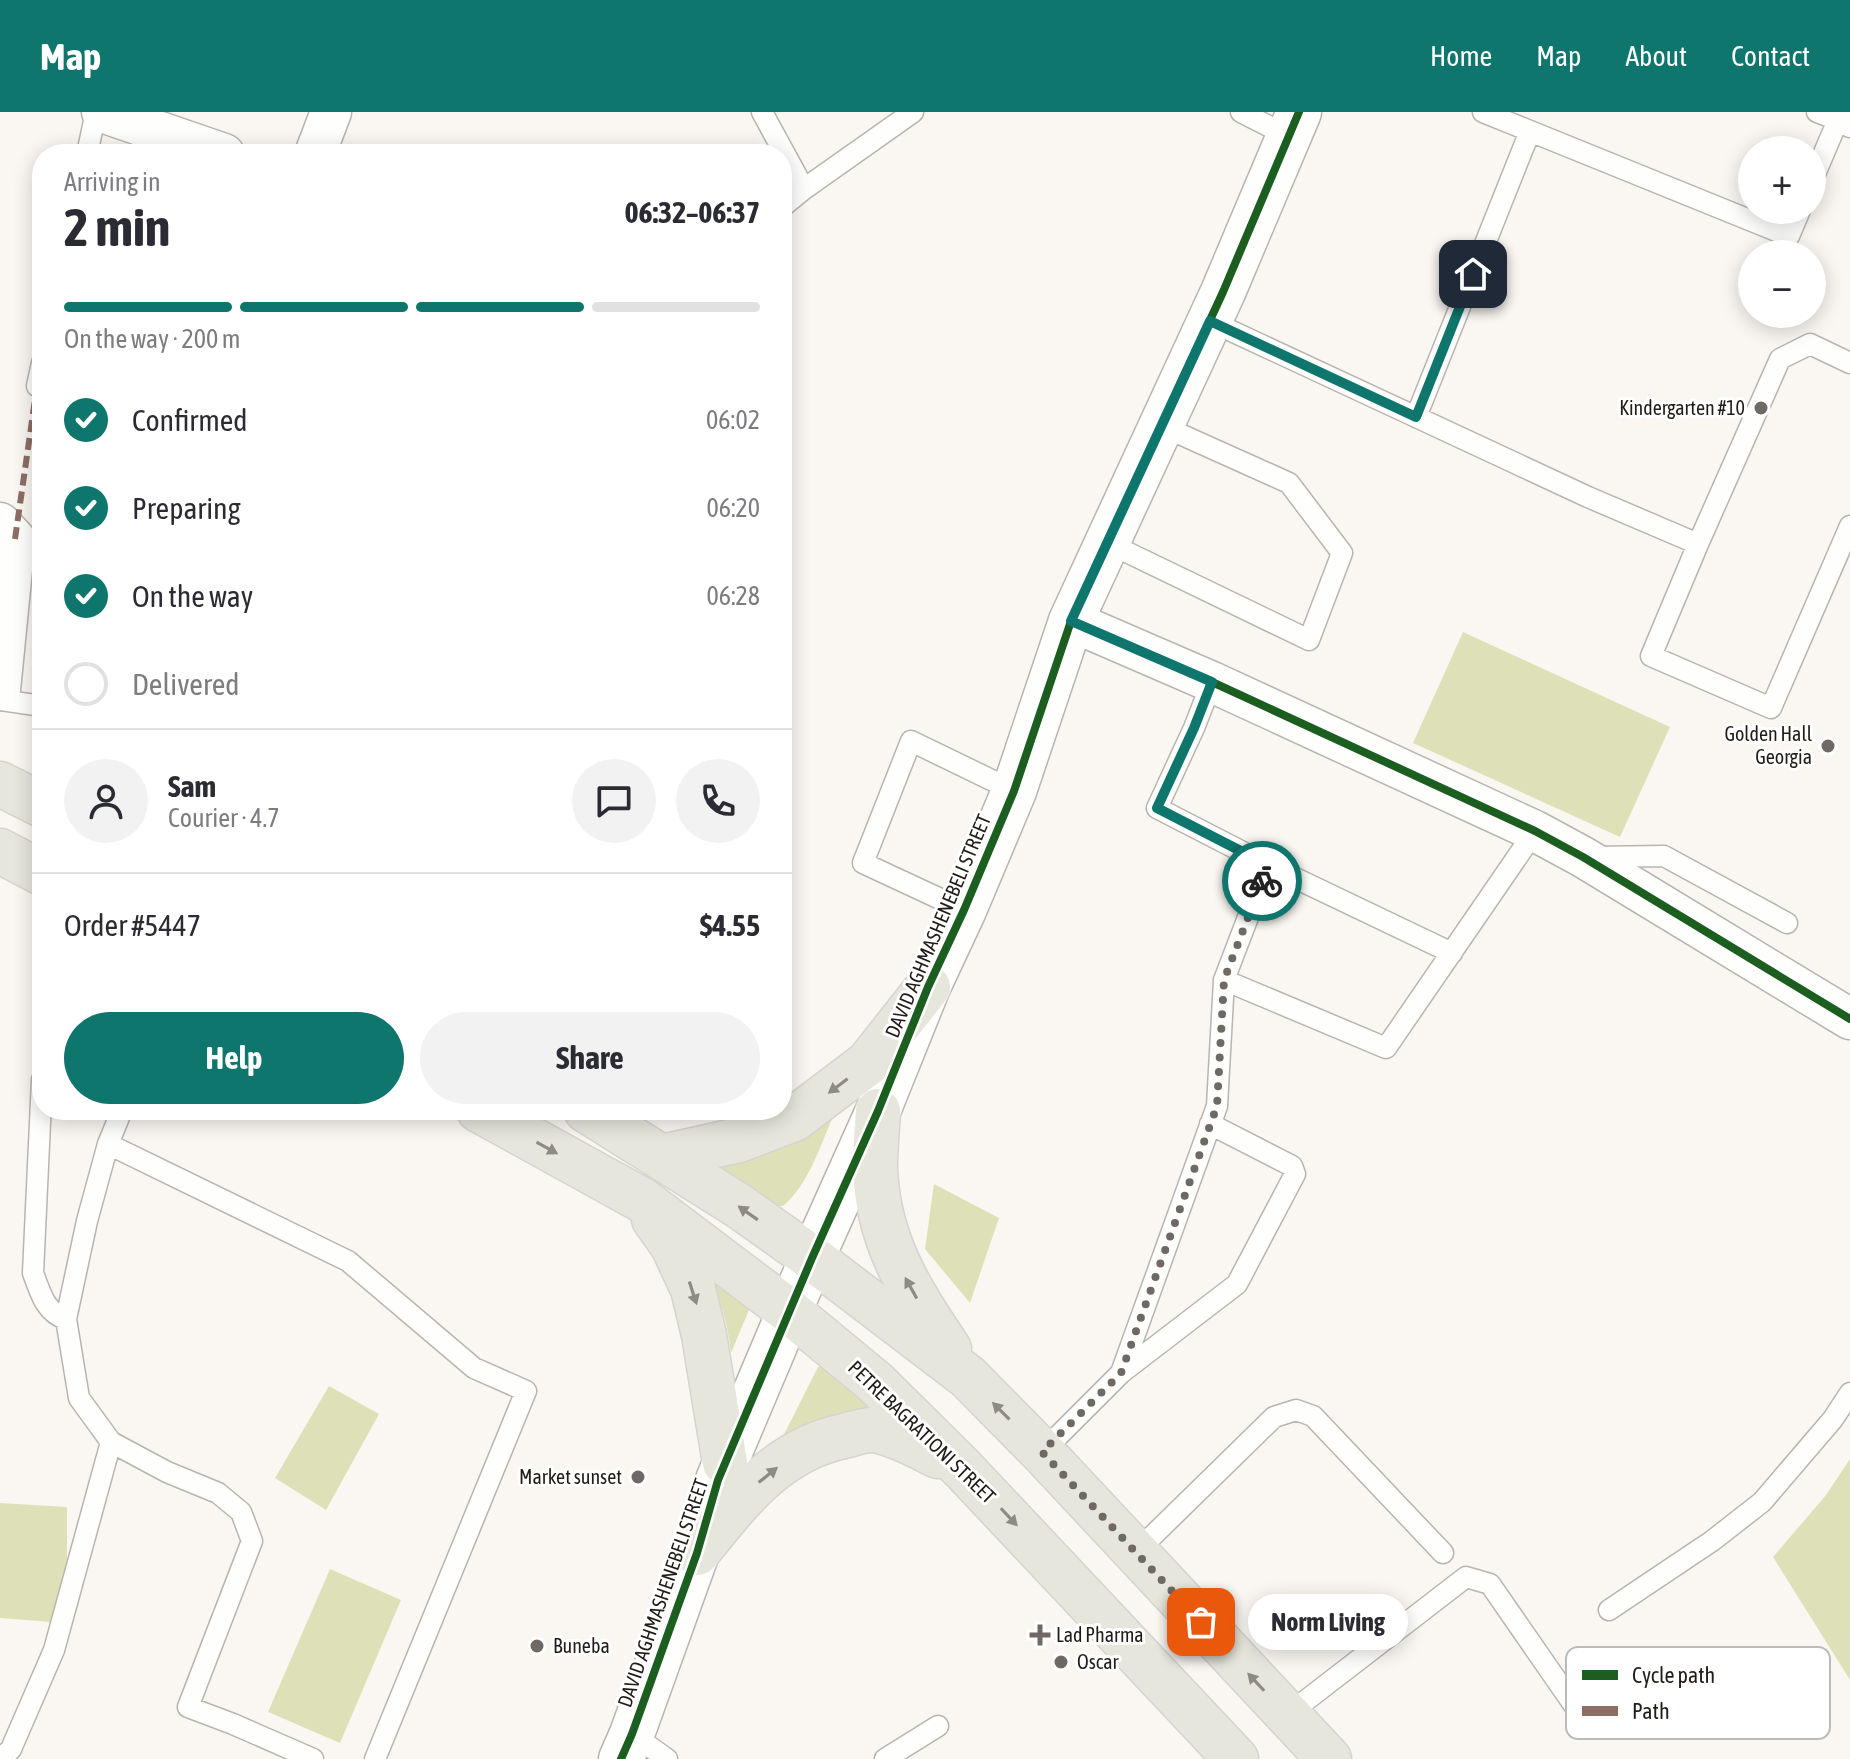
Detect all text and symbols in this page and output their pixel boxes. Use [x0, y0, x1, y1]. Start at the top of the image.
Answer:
text: Map [40, 35, 101, 78]
text: Home [1430, 40, 1492, 72]
text: Map [1536, 40, 1581, 72]
text: About [1625, 40, 1687, 72]
text: Contact [1731, 40, 1810, 72]
map controls [1738, 136, 1826, 328]
button: + [1738, 136, 1826, 224]
text: Arriving in [64, 167, 161, 197]
text: 06:32–06:37 [625, 195, 760, 229]
text: 2 min [64, 197, 170, 257]
pin [1439, 240, 1507, 308]
button: − [1738, 240, 1826, 328]
icon: home [1451, 252, 1495, 296]
text: On the way · 200 m [64, 324, 241, 354]
place label: Kindergarten #10 [1619, 396, 1745, 419]
icon: check [64, 398, 108, 442]
marker: Kindergarten #10 [1752, 399, 1770, 417]
text: Confirmed [132, 403, 247, 437]
text: 06:02 [706, 405, 760, 435]
icon: check [64, 486, 108, 530]
text: Preparing [132, 491, 241, 525]
text: 06:20 [706, 493, 760, 523]
icon: check [64, 574, 108, 618]
text: On the way [132, 579, 253, 613]
text: 06:28 [706, 581, 760, 611]
text: Delivered [132, 667, 240, 701]
place label: Golden Hall Georgia [1724, 722, 1813, 768]
marker: Golden Hall Georgia [1819, 737, 1837, 755]
button: person [64, 759, 148, 843]
button: chat [572, 759, 656, 843]
button: phone [676, 759, 760, 843]
text: Sam [168, 769, 216, 803]
text: Courier · 4.7 [168, 803, 279, 833]
street label: DAVID AGHMASHENEBELI STREET [880, 811, 995, 1041]
courier [1222, 841, 1302, 921]
icon: bike [1240, 859, 1284, 903]
text: Order #5447 [64, 908, 201, 942]
text: $4.55 [700, 908, 760, 942]
button: Help [64, 1012, 404, 1104]
button: Share [420, 1012, 760, 1104]
one-way arrow [828, 1077, 848, 1093]
one-way arrow [536, 1141, 559, 1155]
one-way arrow [738, 1206, 759, 1221]
one-way arrow [904, 1277, 917, 1300]
one-way arrow [687, 1281, 700, 1305]
street label: PETRE BAGRATIONI STREET [844, 1355, 1001, 1508]
one-way arrow [993, 1402, 1011, 1421]
place label: Market sunset [519, 1465, 622, 1488]
one-way arrow [758, 1467, 778, 1484]
marker: Market sunset [629, 1468, 647, 1486]
street label: DAVID AGHMASHENEBELI STREET [613, 1475, 713, 1710]
one-way arrow [999, 1508, 1017, 1527]
pin [1167, 1588, 1235, 1656]
callout: Norm Living [1249, 1594, 1409, 1650]
icon: bag [1179, 1600, 1223, 1644]
text: Norm Living [1271, 1607, 1385, 1637]
place label: Lad Pharma [1056, 1623, 1144, 1646]
marker: Lad Pharma [1031, 1626, 1049, 1644]
place label: Buneba [553, 1634, 610, 1657]
marker: Buneba [528, 1637, 546, 1655]
legend [1566, 1647, 1830, 1739]
place label: Oscar [1077, 1650, 1119, 1673]
marker: Oscar [1052, 1653, 1070, 1671]
text: Cycle path [1632, 1662, 1715, 1688]
one-way arrow [1248, 1672, 1266, 1691]
text: Path [1632, 1698, 1670, 1724]

